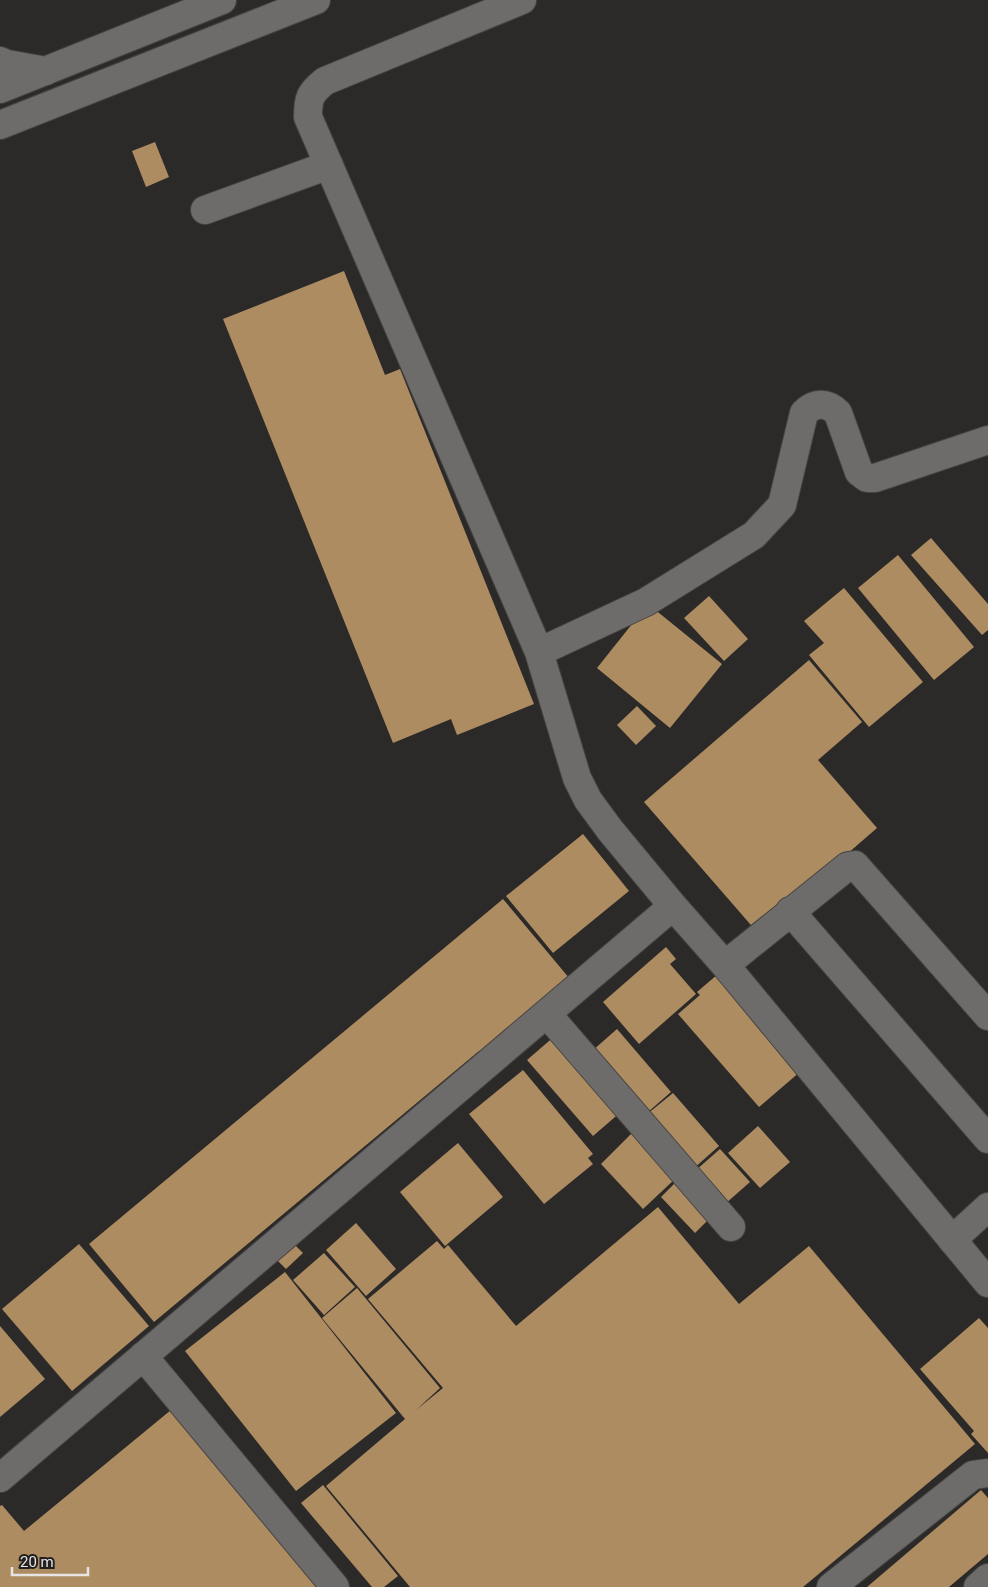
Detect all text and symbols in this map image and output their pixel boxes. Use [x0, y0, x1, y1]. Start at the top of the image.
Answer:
scale bar [12, 1544, 89, 1576]
text: 20 m [20, 1553, 54, 1571]

